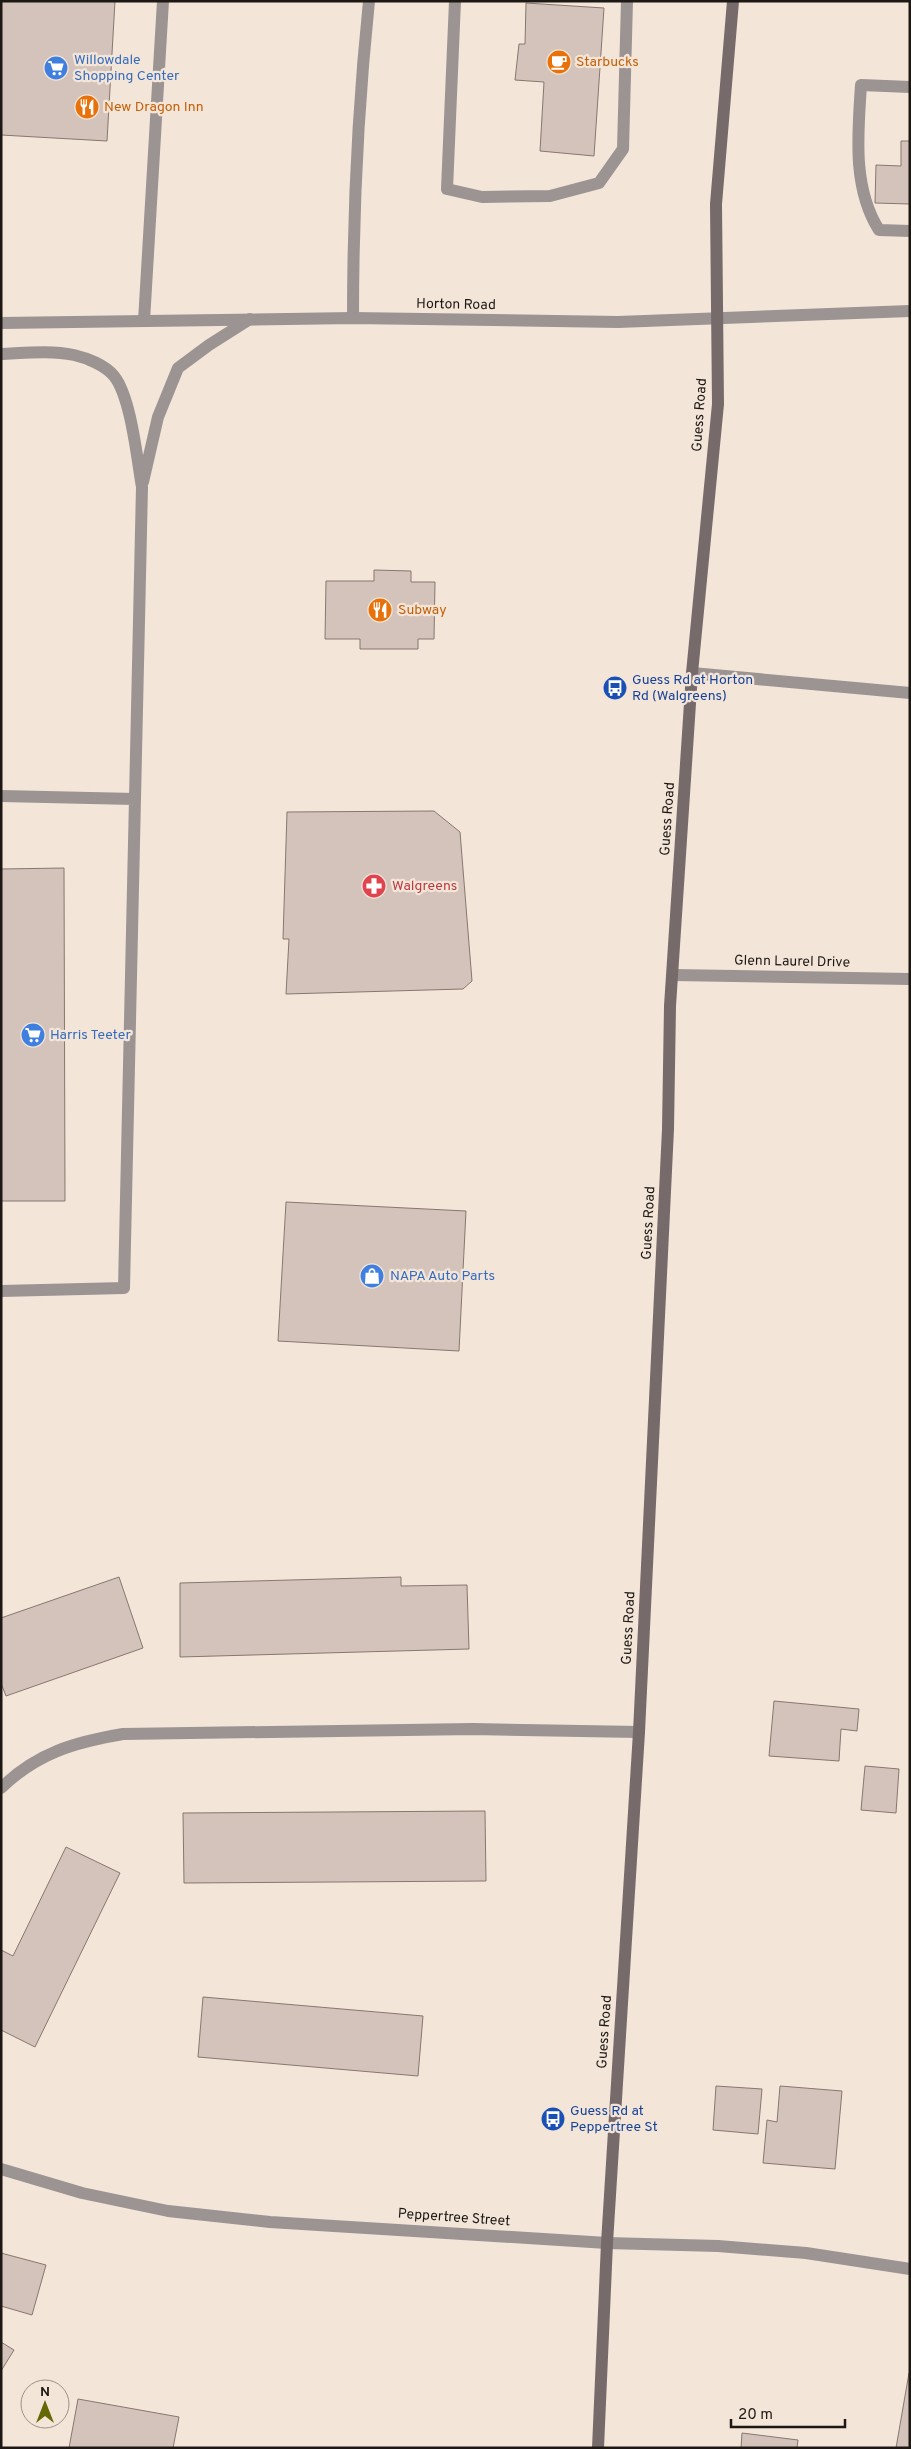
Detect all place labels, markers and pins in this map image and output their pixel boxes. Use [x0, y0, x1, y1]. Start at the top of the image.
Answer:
cafe icon: Starbucks [546, 49, 572, 75]
place label: Willowdale Shopping Center [74, 52, 180, 85]
place label: Starbucks [576, 54, 639, 71]
supermarket icon: Willowdale Shopping Center [43, 55, 69, 81]
restaurant icon: New Dragon Inn [74, 94, 100, 120]
place label: New Dragon Inn [104, 99, 204, 116]
restaurant icon: Subway [367, 597, 393, 623]
place label: Subway [398, 602, 447, 619]
place label: Guess Rd at Horton Rd (Walgreens) [632, 672, 753, 705]
bus stop icon: Guess Rd at Horton Rd (Walgreens) [602, 675, 628, 701]
pharmacy icon: Walgreens [361, 873, 387, 899]
place label: Walgreens [392, 878, 457, 895]
supermarket icon: Harris Teeter [20, 1022, 46, 1048]
place label: Harris Teeter [50, 1027, 131, 1044]
shop icon: NAPA Auto Parts [359, 1263, 385, 1289]
place label: NAPA Auto Parts [390, 1268, 495, 1285]
place label: Guess Rd at Peppertree St [570, 2103, 658, 2136]
bus stop icon: Guess Rd at Peppertree St [540, 2106, 566, 2132]

